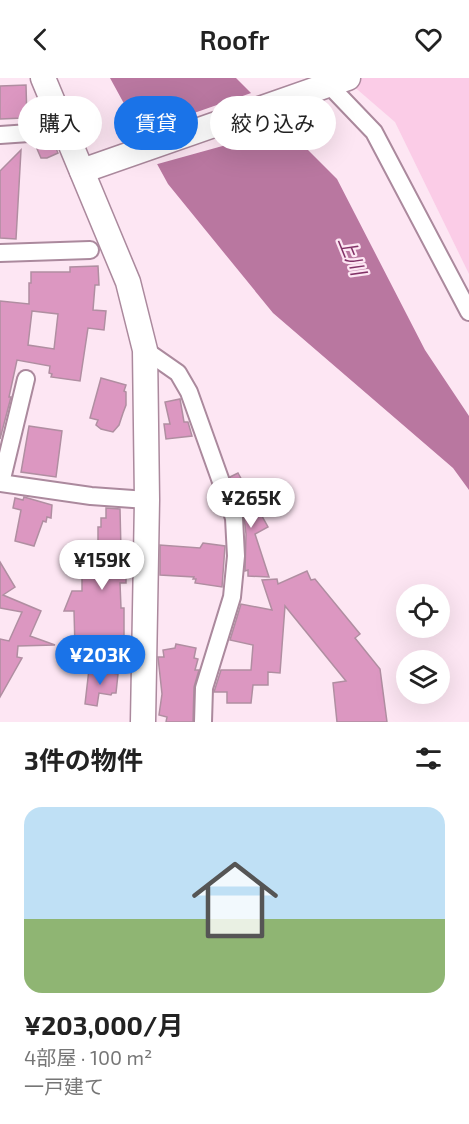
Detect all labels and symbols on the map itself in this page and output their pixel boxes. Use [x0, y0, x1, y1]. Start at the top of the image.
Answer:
water label: 上川 [334, 233, 372, 281]
pin: ¥265K [209, 478, 293, 529]
pin: ¥159K [60, 540, 144, 591]
pin: ¥203K [58, 635, 142, 686]

